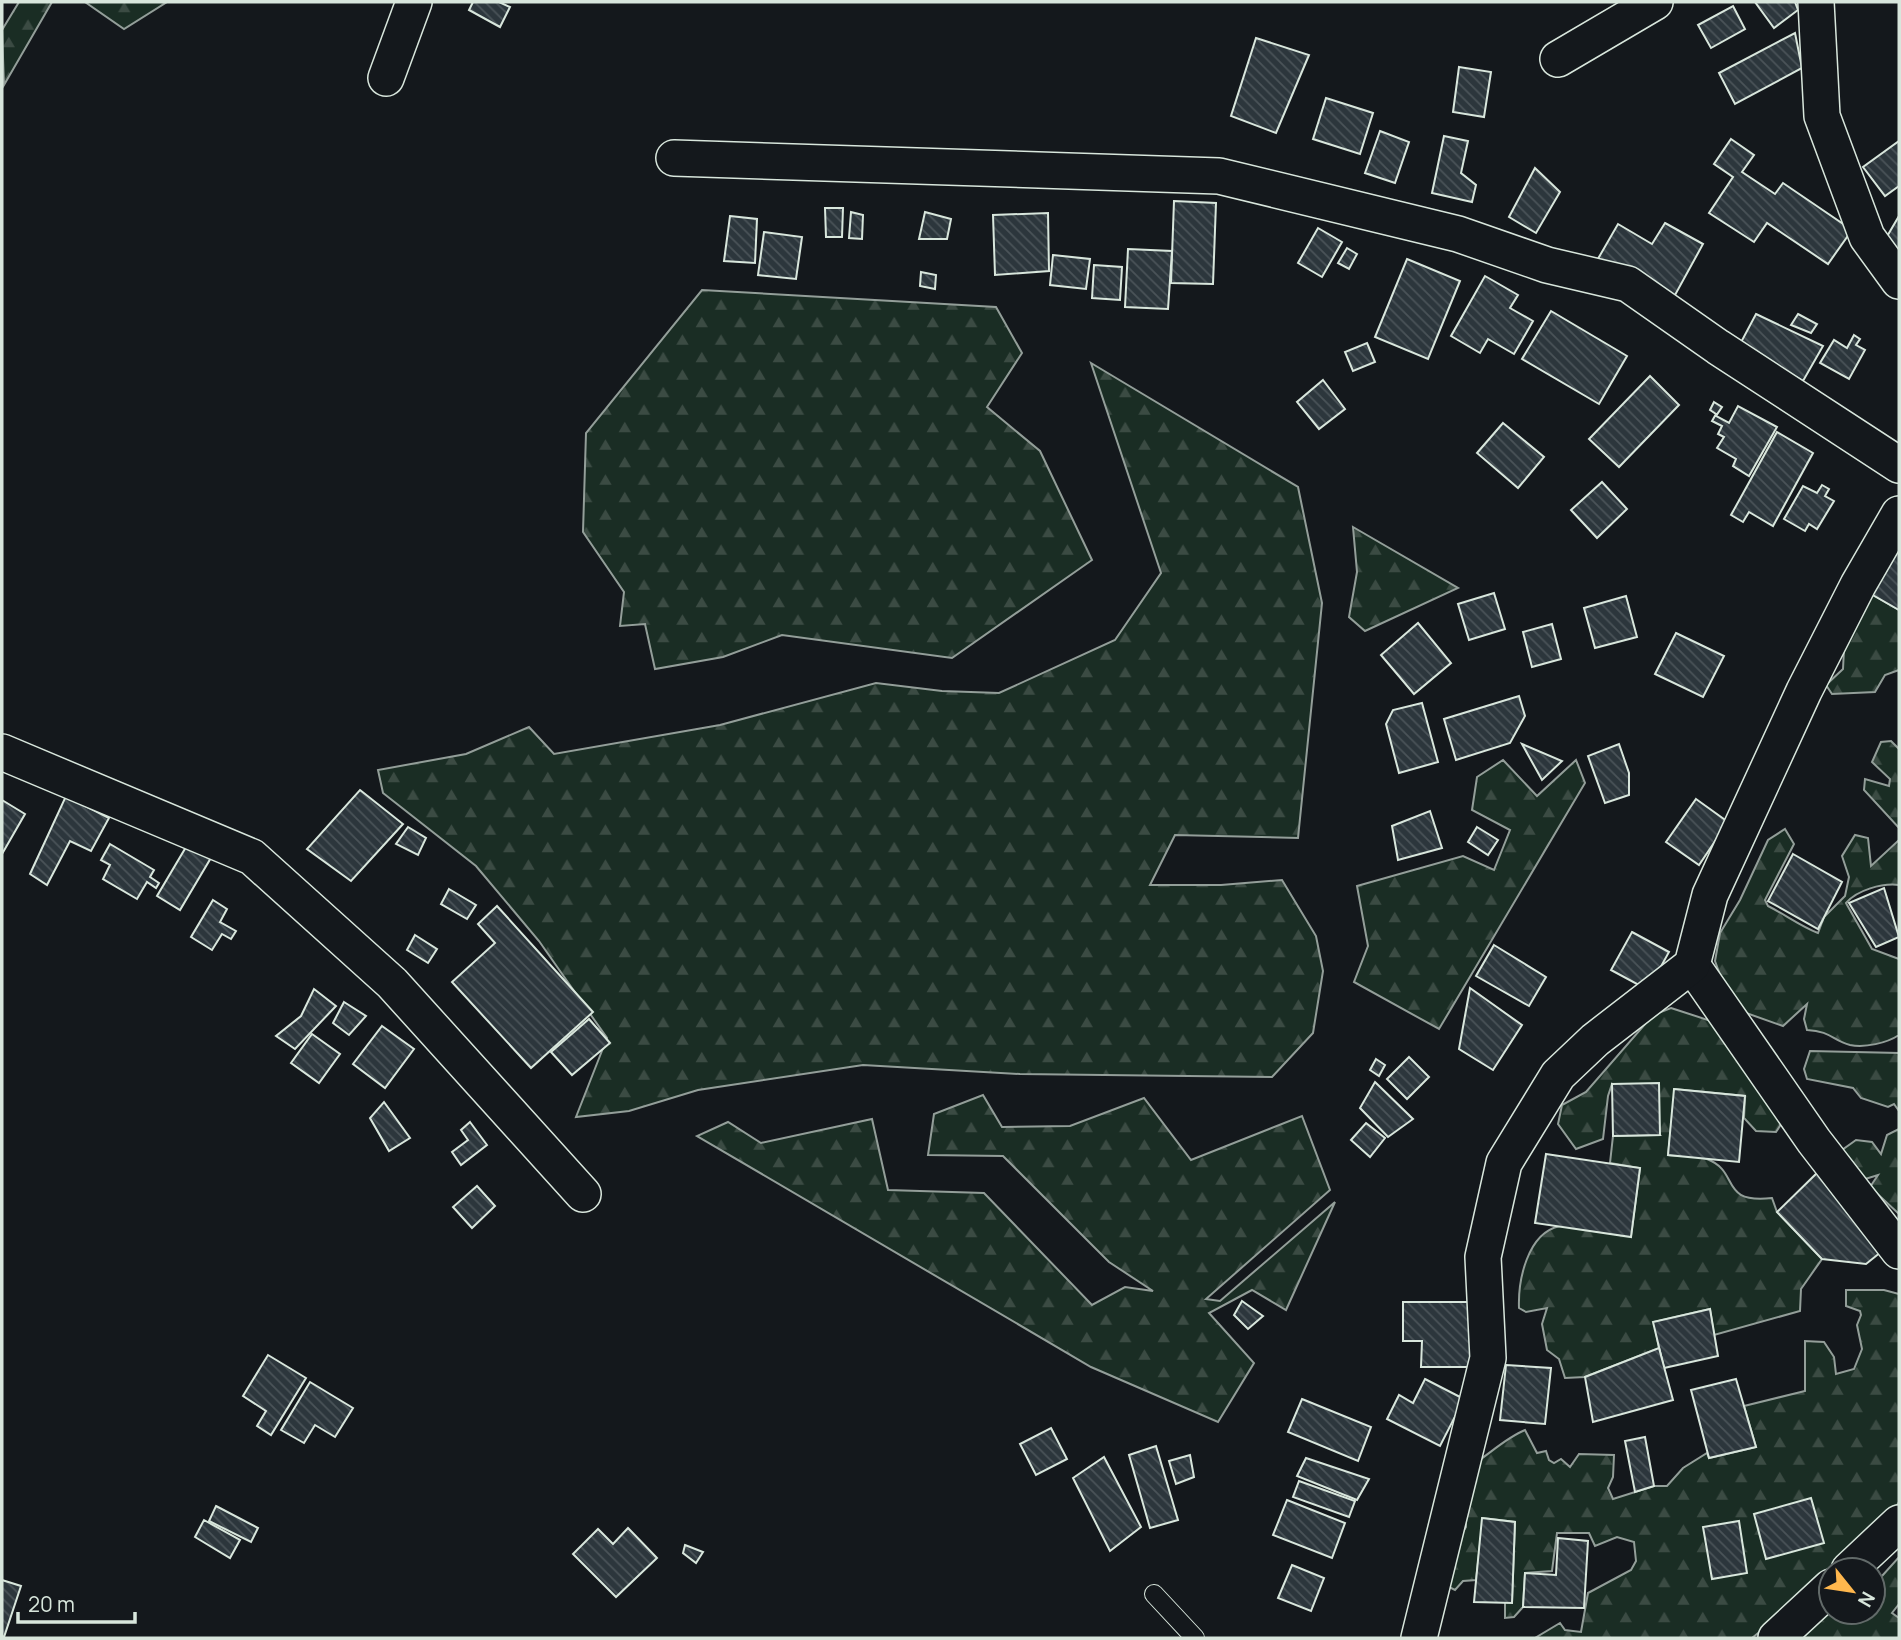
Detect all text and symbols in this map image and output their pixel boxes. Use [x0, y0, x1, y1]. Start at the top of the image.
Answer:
north arrow [1817, 1556, 1887, 1626]
scale bar [18, 1580, 135, 1624]
text: N [1852, 1587, 1881, 1612]
text: 20 m [28, 1590, 75, 1618]

